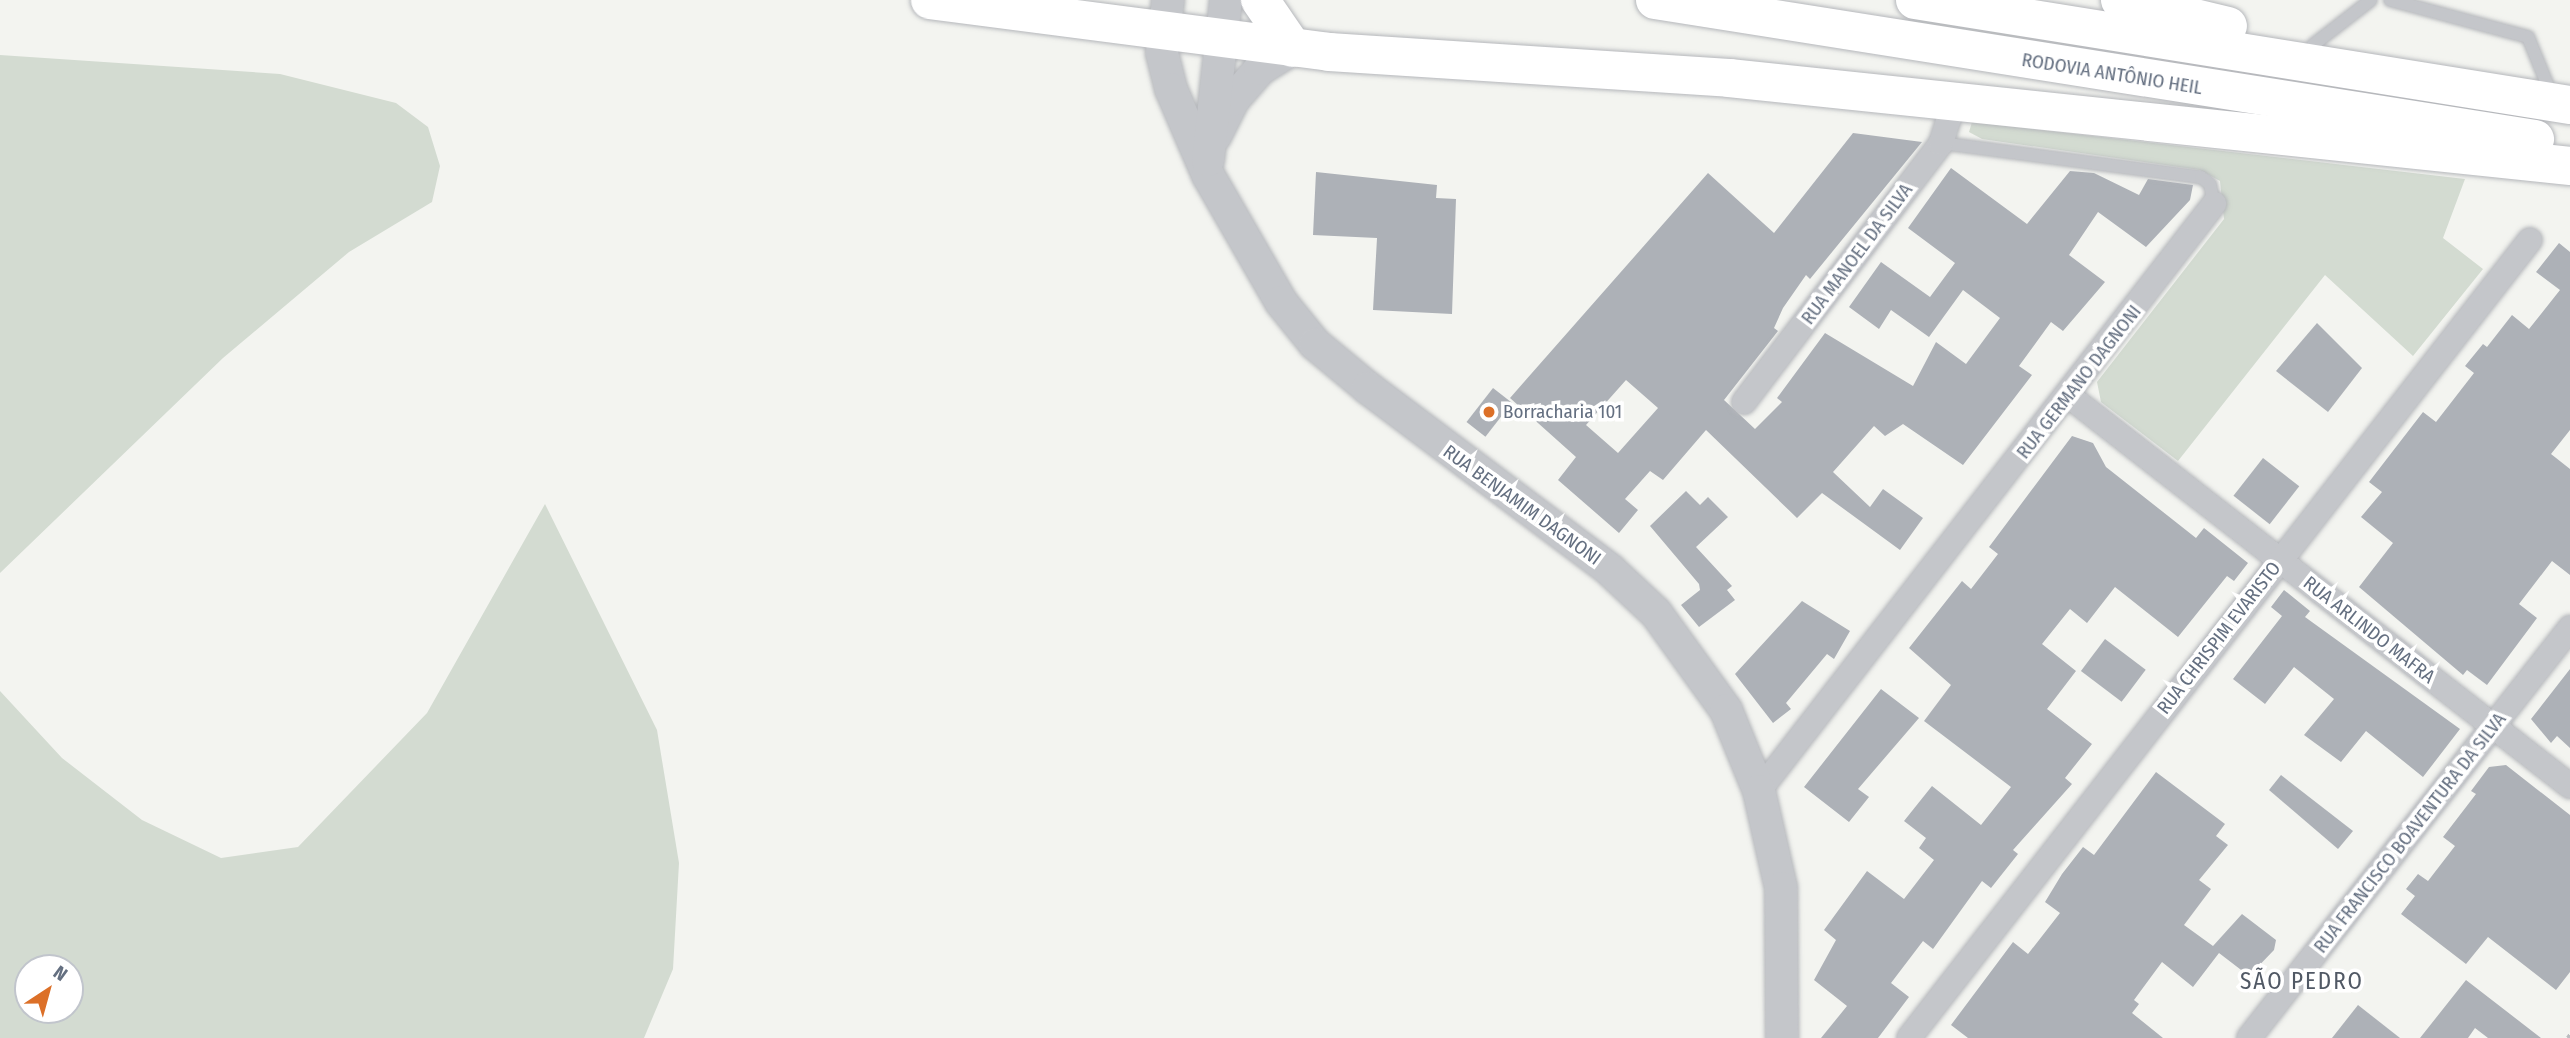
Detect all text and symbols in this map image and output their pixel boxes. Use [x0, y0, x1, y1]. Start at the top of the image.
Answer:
street label: RODOVIA ANTÔNIO HEIL [2020, 48, 2204, 100]
street label: RUA MANOEL DA SILVA [1797, 179, 1917, 329]
street label: RUA GERMANO DAGNONI [2012, 301, 2146, 463]
place label: Borracharia 101 [1503, 401, 1622, 423]
marker: Borracharia 101 [1481, 404, 1497, 420]
street label: RUA BENJAMIM DAGNONI [1439, 440, 1605, 570]
street label: RUA CHRISPIM EVARISTO [2152, 557, 2286, 719]
street label: RUA ARLINDO MAFRA [2299, 572, 2439, 688]
street label: RUA FRANCISCO BOAVENTURA DA SILVA [2309, 708, 2511, 958]
north arrow [14, 954, 84, 1024]
text: N [49, 961, 72, 986]
district label: SÃO PEDRO [2241, 967, 2363, 995]

